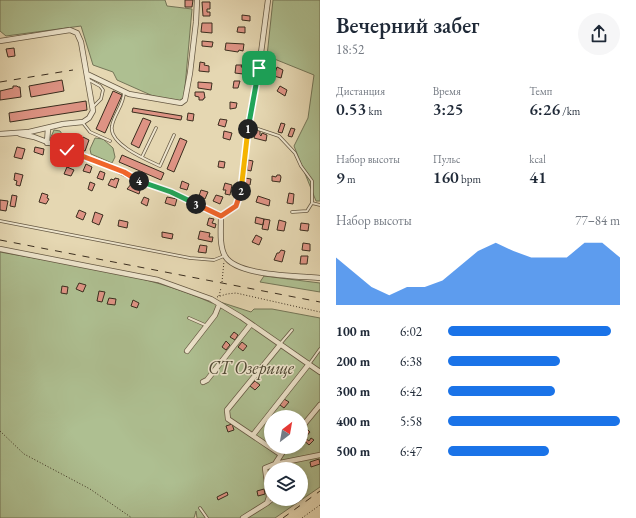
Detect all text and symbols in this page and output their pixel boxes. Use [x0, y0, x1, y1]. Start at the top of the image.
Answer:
text: Вечерний забег [336, 11, 480, 40]
button: share [578, 13, 620, 55]
text: 18:52 [336, 41, 364, 58]
pin [242, 51, 276, 85]
icon: arrive [248, 57, 270, 79]
text: Дистанция [336, 84, 385, 98]
text: Время [433, 84, 461, 98]
text: Темп [529, 84, 552, 98]
text: 0.53 [336, 98, 366, 120]
text: 3:25 [433, 98, 463, 120]
text: 6:26 [529, 98, 560, 120]
text: km [366, 104, 382, 118]
text: /km [560, 104, 580, 118]
pin: 1 [238, 119, 258, 139]
text: 1 [245, 122, 251, 136]
pin [50, 133, 84, 167]
icon: check [56, 139, 78, 161]
text: Набор высоты [336, 152, 400, 166]
text: Пульс [433, 152, 461, 166]
text: kcal [529, 152, 546, 166]
text: 9 [336, 166, 345, 188]
text: 160 [433, 166, 459, 188]
text: 41 [529, 166, 547, 188]
pin: 4 [129, 171, 149, 191]
text: m [345, 172, 356, 186]
text: bpm [459, 172, 481, 186]
text: 4 [136, 174, 142, 188]
pin: 2 [231, 181, 251, 201]
text: 2 [238, 184, 244, 198]
pin: 3 [186, 194, 206, 214]
text: 3 [193, 197, 199, 211]
text: Набор высоты [336, 212, 412, 229]
text: 77–84 m [575, 212, 620, 229]
text: 100 m [336, 323, 370, 340]
text: 6:02 [400, 323, 422, 340]
text: 200 m [336, 353, 370, 370]
text: 6:38 [400, 353, 422, 370]
park label: СТ Озерище [208, 356, 295, 380]
text: 300 m [336, 383, 370, 400]
text: 6:42 [400, 383, 422, 400]
north arrow [264, 410, 308, 454]
map controls [264, 410, 308, 506]
text: 400 m [336, 413, 370, 430]
text: 5:58 [400, 413, 422, 430]
text: 500 m [336, 443, 370, 460]
text: 6:47 [400, 443, 422, 460]
button: layers [264, 462, 308, 506]

